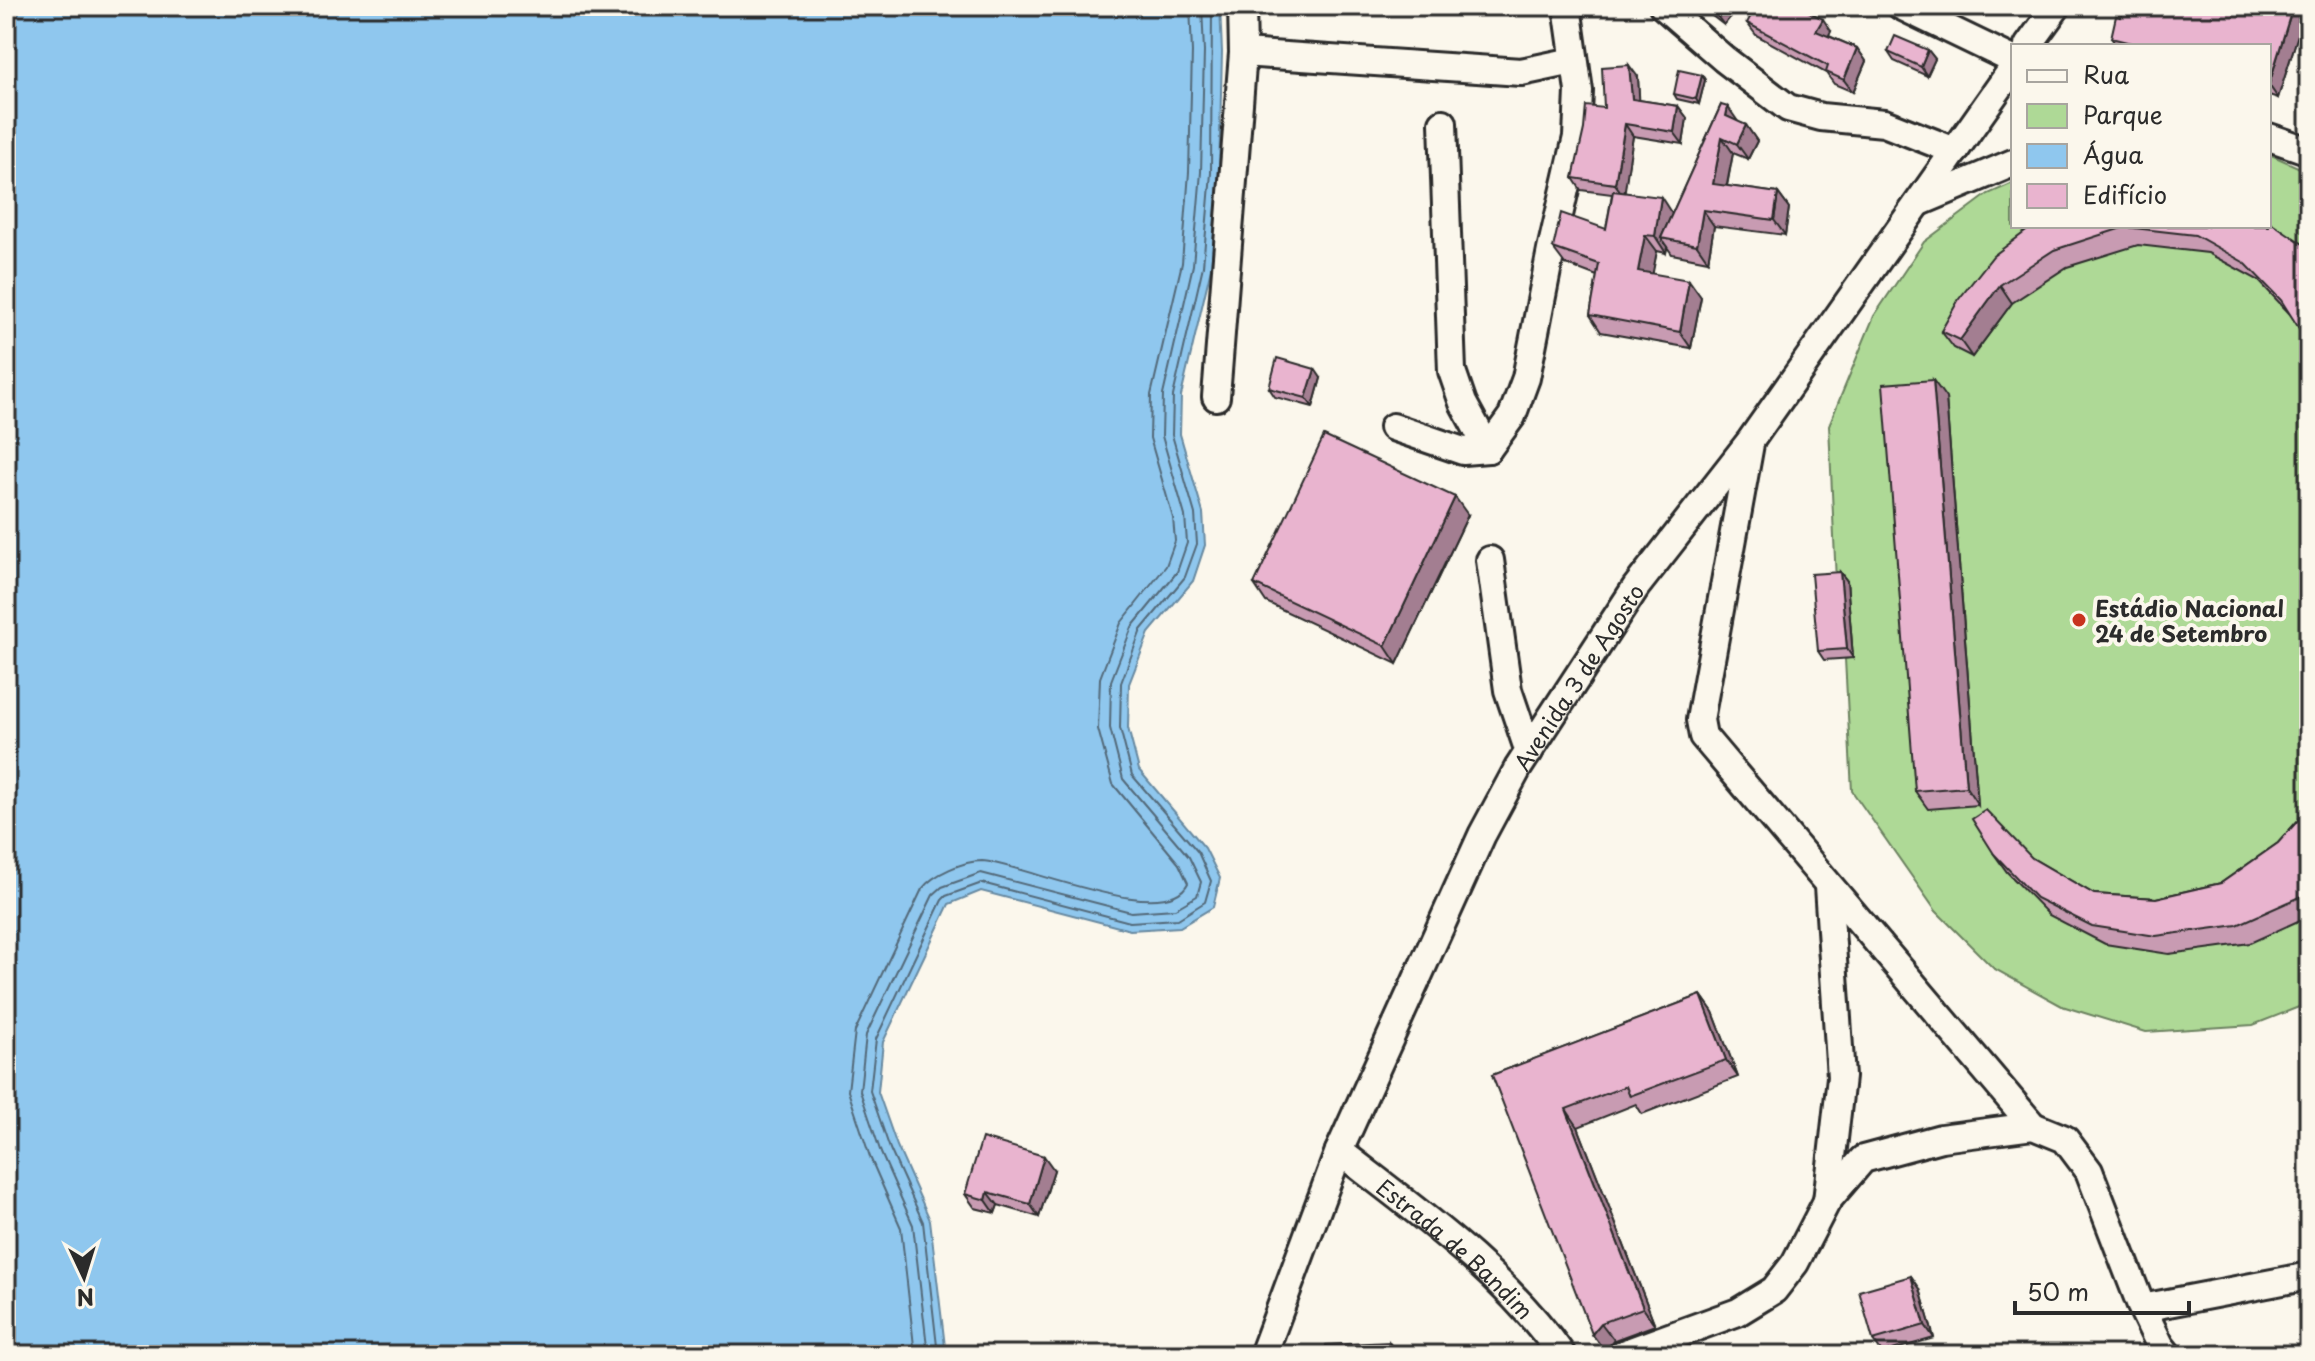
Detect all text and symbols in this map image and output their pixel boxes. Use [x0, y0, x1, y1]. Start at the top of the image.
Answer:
legend [2011, 44, 2271, 228]
text: Rua [2083, 56, 2129, 92]
text: Parque [2083, 96, 2163, 132]
text: Água [2083, 136, 2143, 172]
text: Edifício [2083, 176, 2167, 212]
street label: Avenida 3 de Agosto [1505, 576, 1651, 776]
place label: Estádio Nacional 24 de Setembro [2095, 591, 2284, 649]
marker: Estádio Nacional 24 de Setembro [2070, 611, 2088, 629]
street label: Estrada de Bandim [1370, 1170, 1542, 1326]
north arrow [44, 1237, 124, 1317]
scale bar [2015, 1265, 2189, 1315]
text: 50 m [2027, 1273, 2089, 1309]
text: N [76, 1281, 95, 1316]

